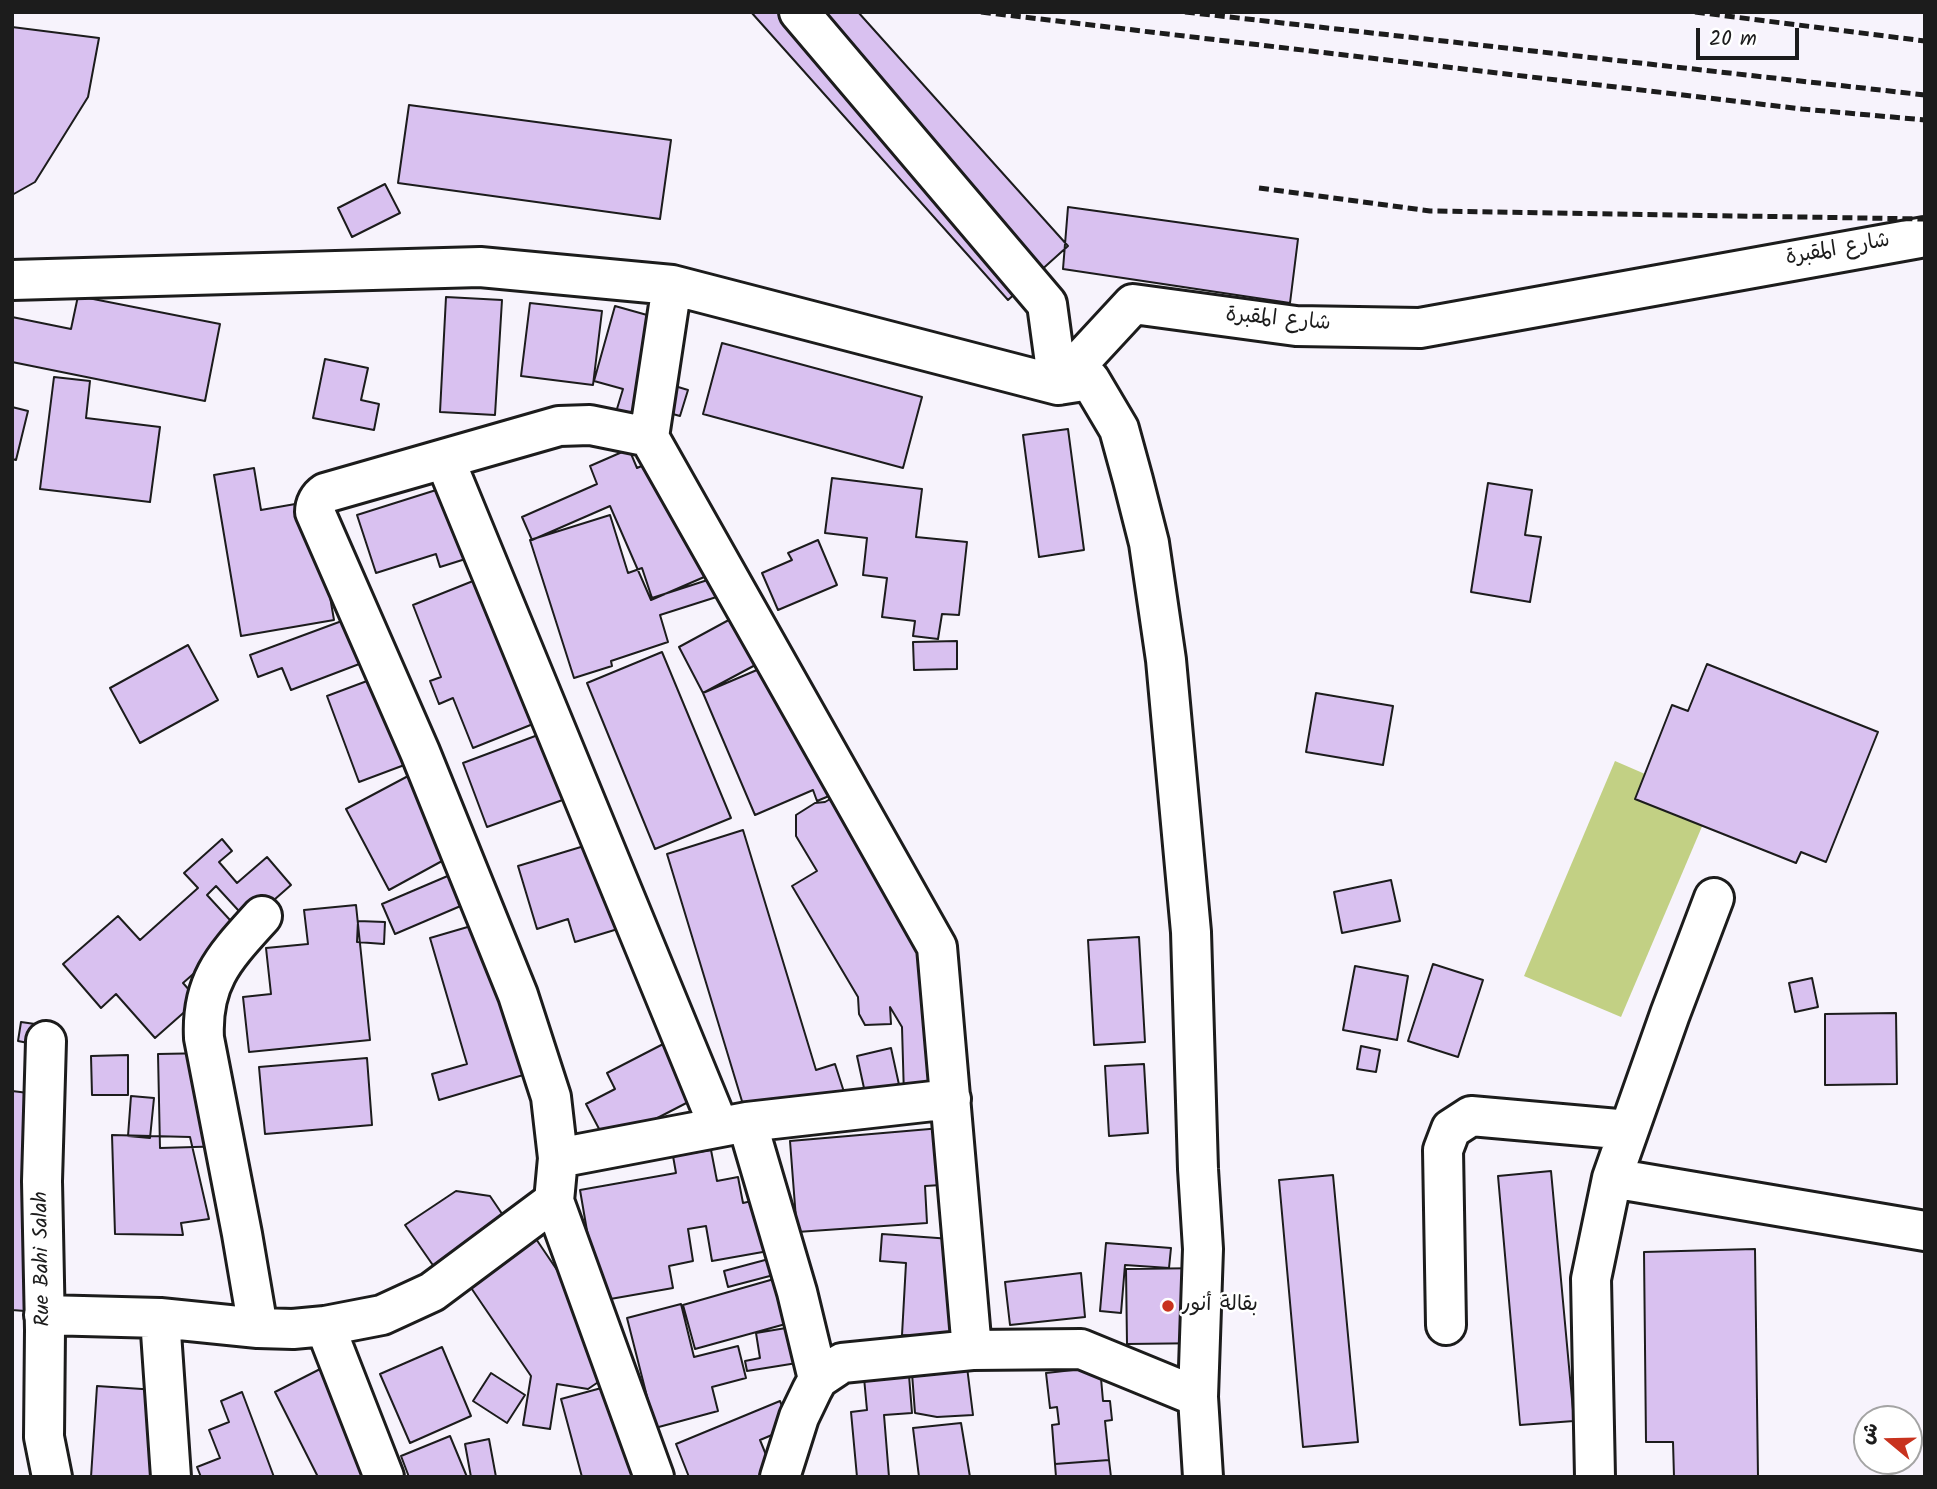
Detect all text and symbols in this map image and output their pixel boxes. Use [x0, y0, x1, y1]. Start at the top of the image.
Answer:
scale bar [1699, 14, 1802, 58]
text: 20 m [1709, 23, 1757, 56]
street label: شارع المقبرة [1784, 229, 1892, 273]
street label: شارع المقبرة [1224, 304, 1332, 338]
street label: Rue Bahi Salah [30, 1191, 58, 1327]
place label: بقالة أنور [1182, 1293, 1258, 1319]
marker: بقالة أنور [1160, 1298, 1176, 1314]
north arrow [1853, 1405, 1923, 1475]
text: ش [1852, 1419, 1888, 1449]

